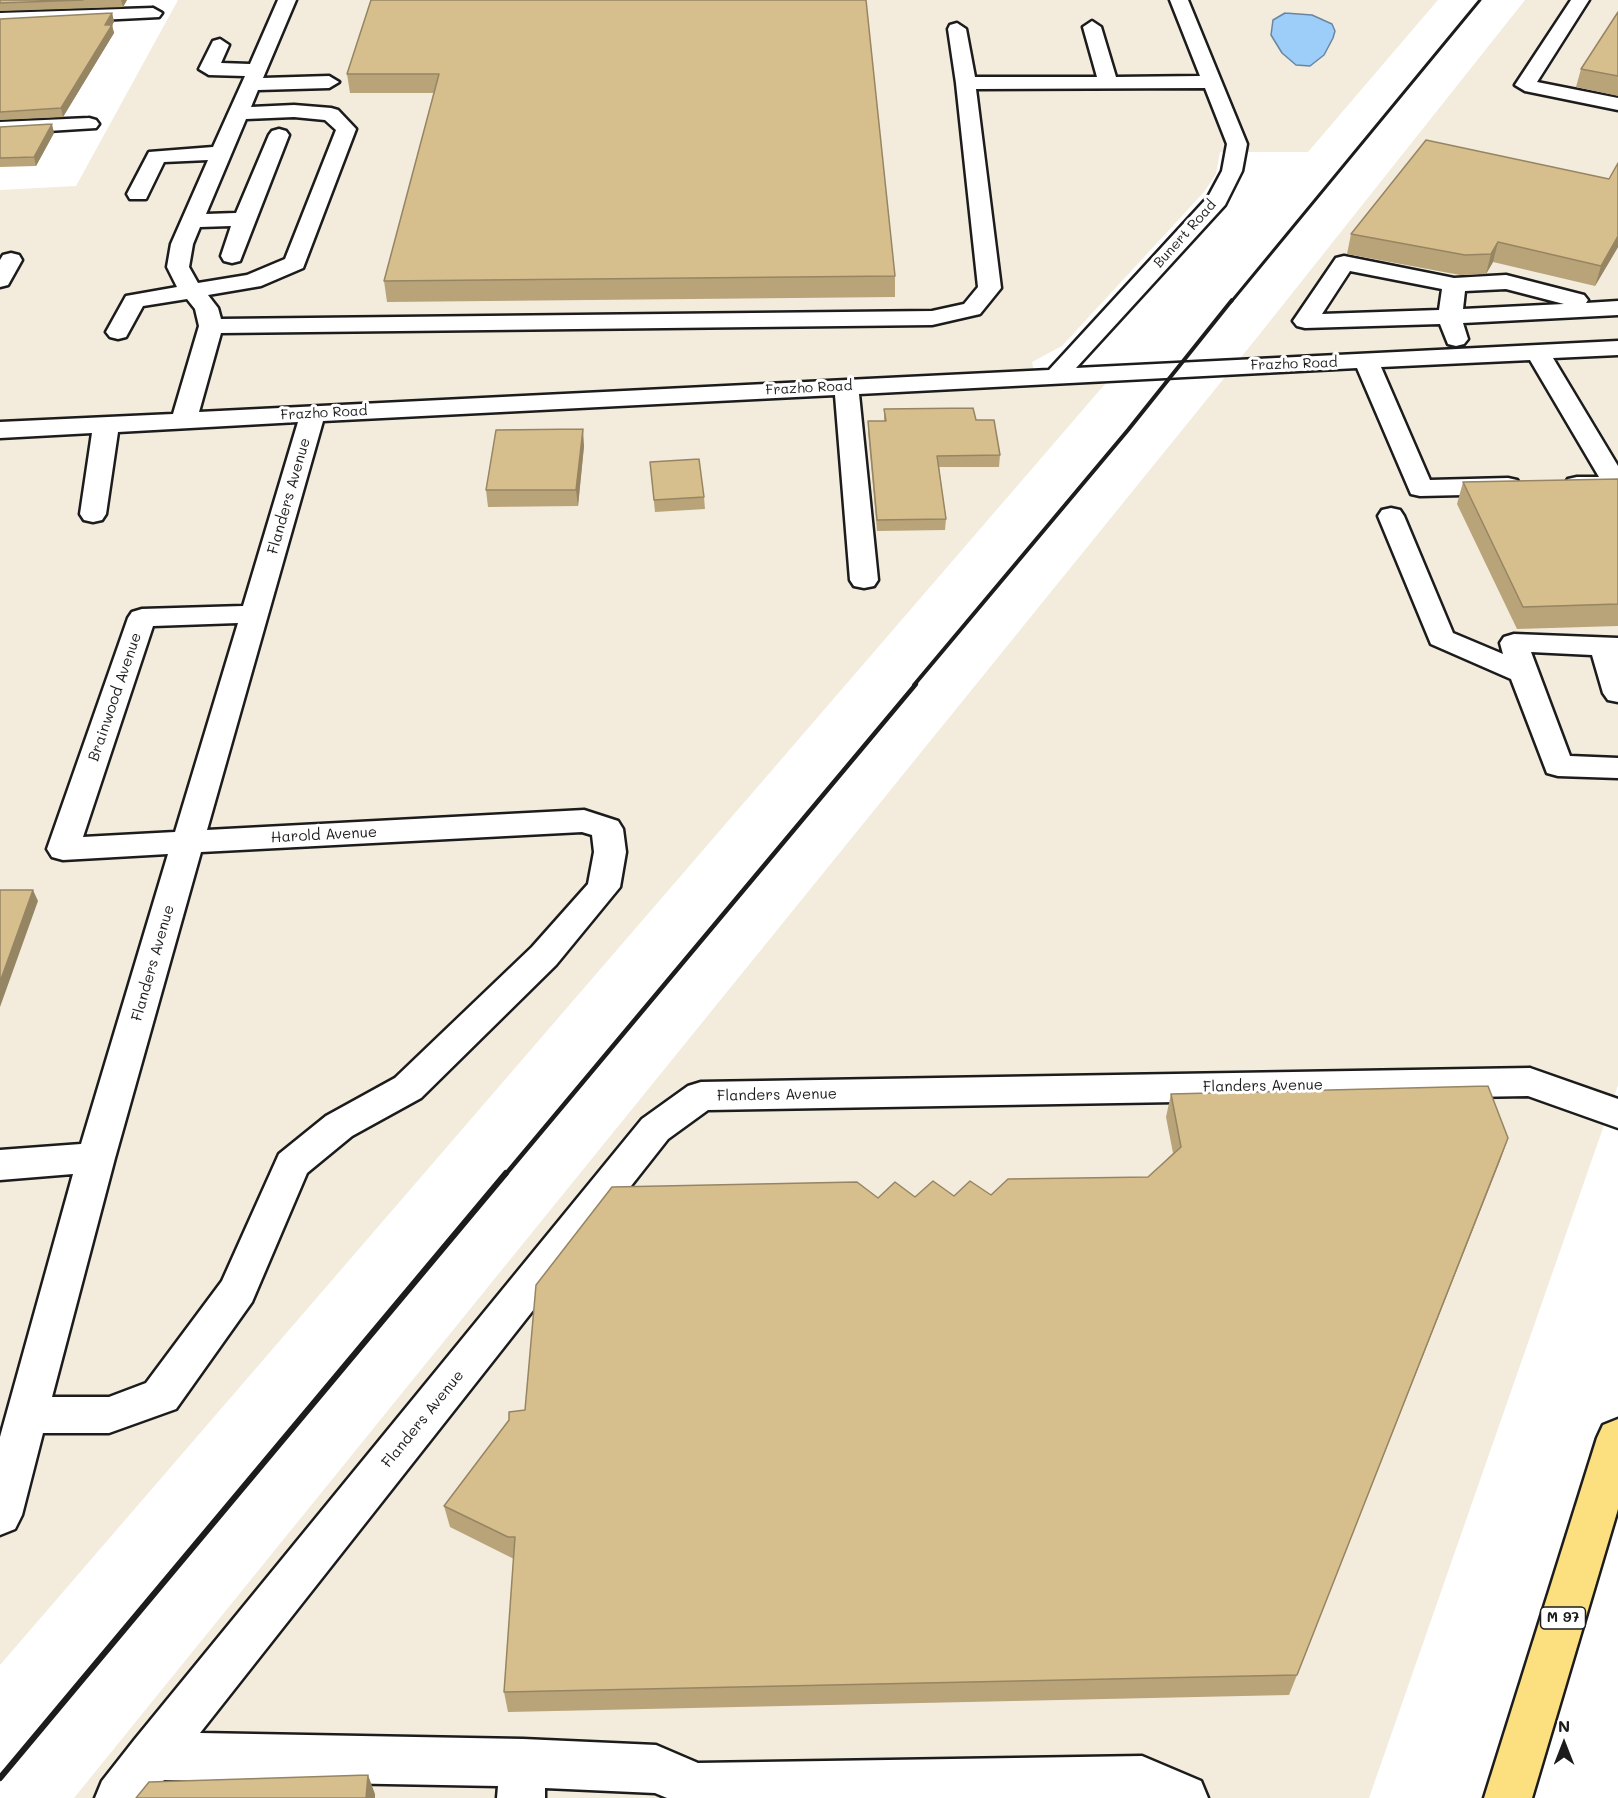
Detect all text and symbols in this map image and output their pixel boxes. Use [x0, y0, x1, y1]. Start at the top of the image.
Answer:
street label: Bunert Road [1150, 197, 1220, 271]
street label: Frazho Road [1250, 354, 1338, 374]
street label: Frazho Road [765, 377, 853, 399]
street label: Frazho Road [280, 402, 368, 424]
street label: Flanders Avenue [264, 436, 314, 556]
street label: Brainwood Avenue [85, 630, 145, 764]
street label: Harold Avenue [270, 823, 378, 847]
street label: Flanders Avenue [128, 903, 178, 1023]
street label: Flanders Avenue [1203, 1076, 1323, 1096]
street label: Flanders Avenue [717, 1085, 837, 1105]
street label: Flanders Avenue [378, 1367, 468, 1471]
road number: M 97 [1540, 1607, 1586, 1629]
north arrow [1534, 1714, 1594, 1774]
text: N [1558, 1715, 1570, 1736]

